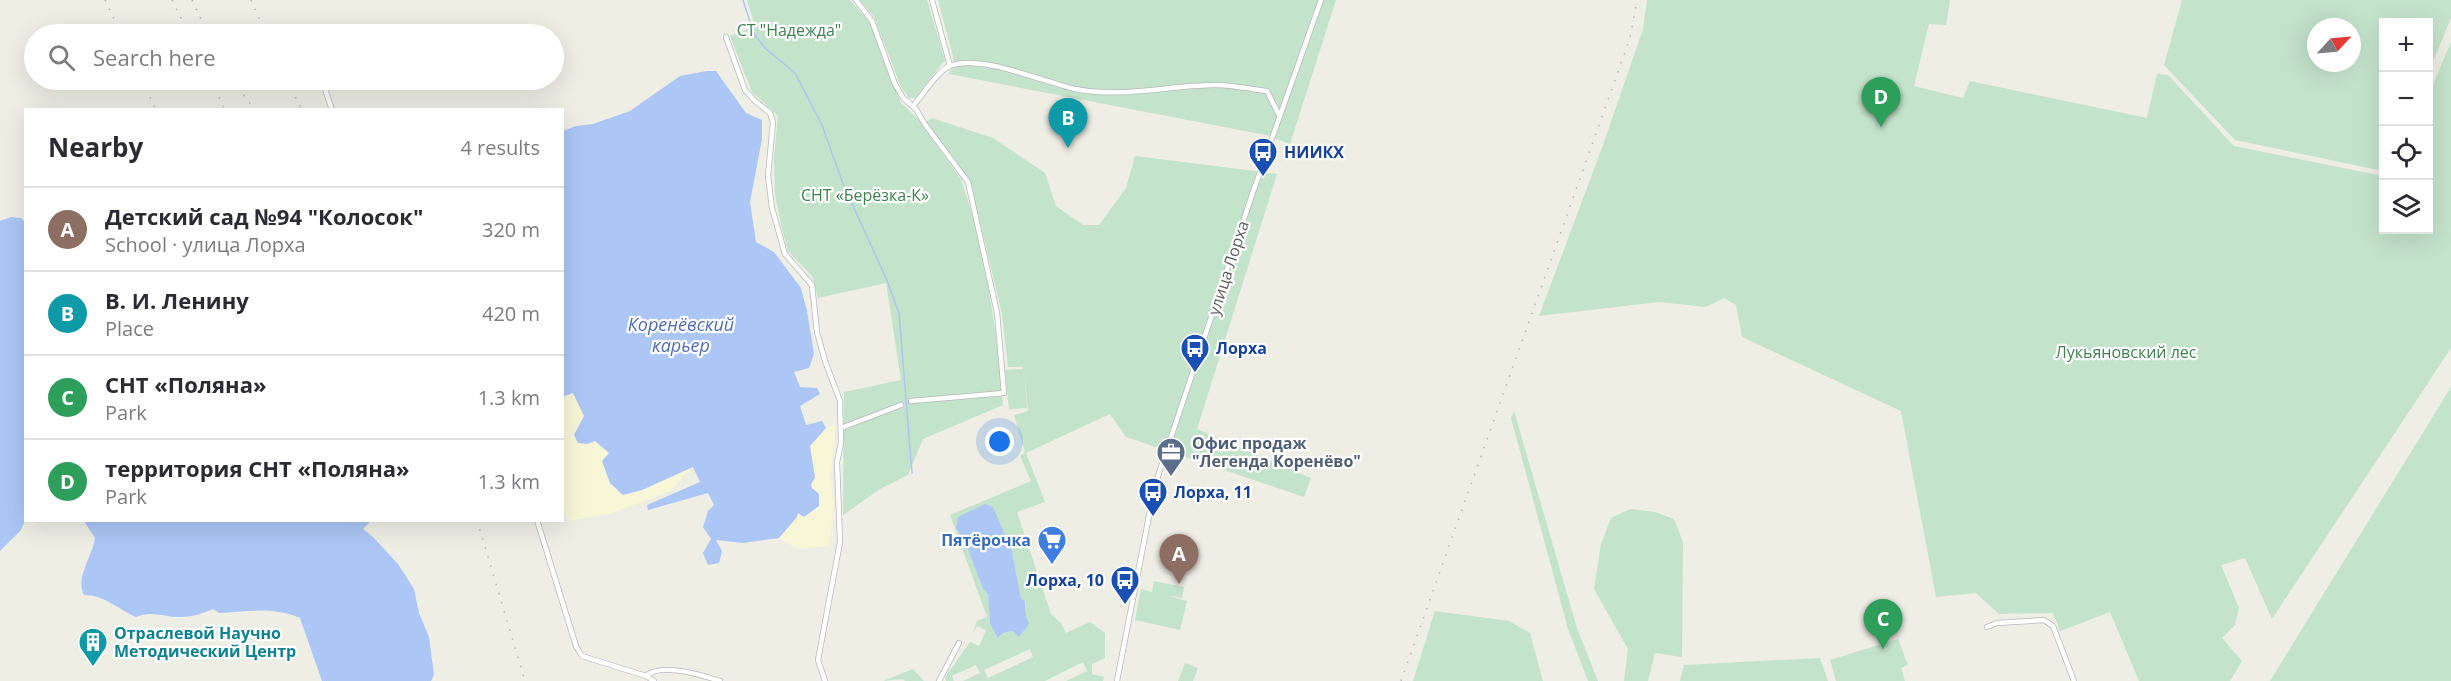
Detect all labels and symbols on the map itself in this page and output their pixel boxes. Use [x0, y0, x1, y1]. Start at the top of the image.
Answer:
north arrow [2307, 18, 2361, 72]
park label: СТ "Надежда" [737, 19, 841, 41]
pin: D [1862, 78, 1900, 127]
pin: B [1048, 98, 1088, 148]
bus stop icon: НИИКХ [1247, 136, 1279, 178]
place label: НИИКХ [1284, 141, 1344, 163]
park label: СНТ «Берёзка-К» [801, 184, 929, 206]
street label: улица Лорха [1202, 218, 1254, 318]
water label: Коренёвский карьер [628, 312, 735, 357]
bus stop icon: Лорха [1179, 332, 1211, 374]
place label: Лорха [1216, 337, 1267, 359]
park label: Лукьяновский лес [2056, 341, 2197, 363]
your location [985, 427, 1014, 456]
place label: Офис продаж "Легенда Коренёво" [1192, 432, 1361, 472]
office icon: Офис продаж "Легенда Коренёво" [1155, 436, 1187, 478]
bus stop icon: Лорха, 11 [1137, 476, 1169, 518]
place label: Лорха, 11 [1174, 481, 1252, 503]
supermarket icon: Пятёрочка [1036, 524, 1068, 566]
place label: Пятёрочка [941, 529, 1031, 551]
pin: A [1160, 534, 1198, 584]
bus stop icon: Лорха, 10 [1109, 564, 1141, 606]
place label: Лорха, 10 [1026, 569, 1104, 591]
pin: C [1864, 600, 1902, 649]
place label: Отраслевой Научно Методический Центр [114, 622, 296, 662]
building icon: Отраслевой Научно Методический Центр [77, 626, 109, 668]

